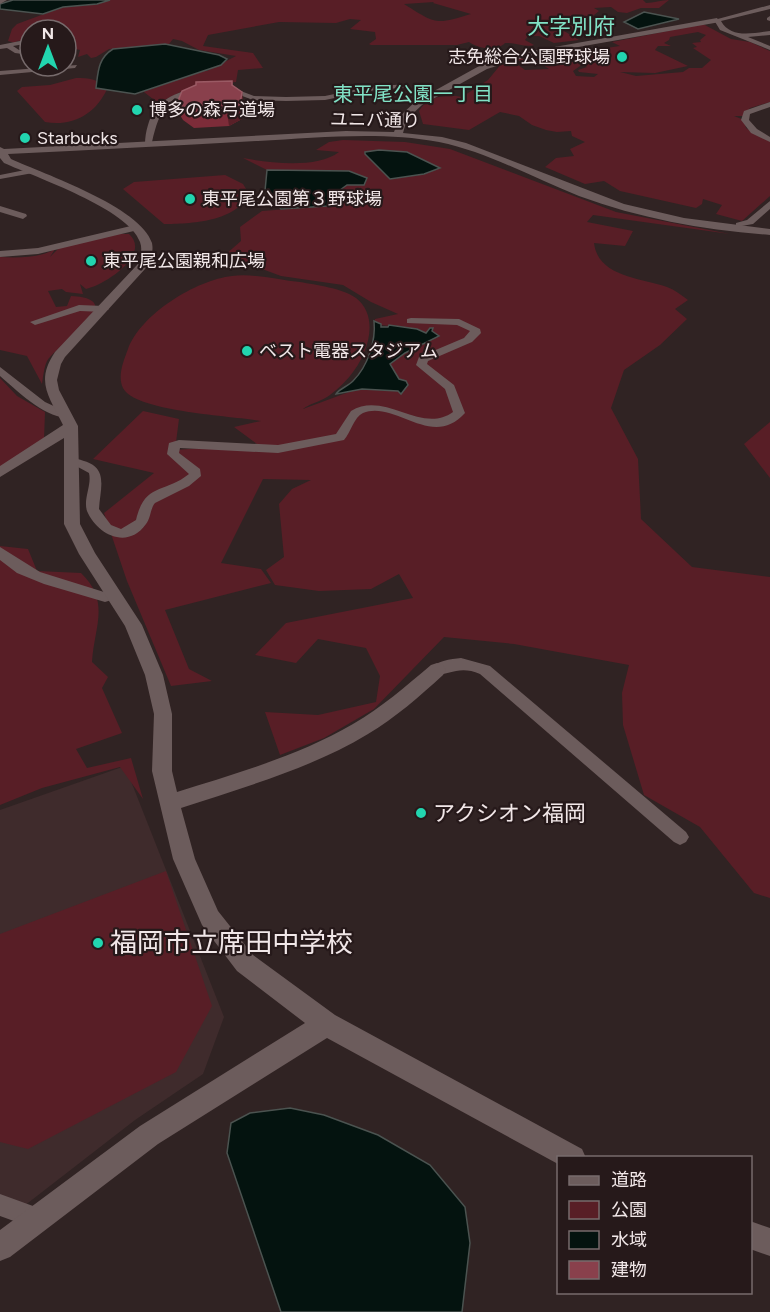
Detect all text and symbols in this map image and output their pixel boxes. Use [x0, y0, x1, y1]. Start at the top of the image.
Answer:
district label: 大字別府 [527, 13, 615, 40]
north arrow [18, 18, 78, 78]
text: N [42, 24, 54, 43]
place label: 志免総合公園野球場 [448, 46, 610, 68]
marker: 志免総合公園野球場 [615, 50, 629, 64]
district label: 東平尾公園一丁目 [333, 82, 493, 106]
place label: 博多の森弓道場 [149, 99, 275, 121]
marker: 博多の森弓道場 [130, 103, 144, 117]
street label: ユニバ通り [330, 108, 420, 132]
place label: Starbucks [37, 127, 118, 149]
marker: Starbucks [18, 131, 32, 145]
place label: 東平尾公園第３野球場 [202, 188, 382, 210]
marker: 東平尾公園第３野球場 [183, 192, 197, 206]
place label: 東平尾公園親和広場 [103, 250, 265, 272]
marker: 東平尾公園親和広場 [84, 254, 98, 268]
place label: ベスト電器スタジアム [259, 340, 438, 362]
marker: ベスト電器スタジアム [240, 344, 254, 358]
place label: アクシオン福岡 [433, 800, 586, 827]
marker: アクシオン福岡 [414, 806, 428, 820]
place label: 福岡市立席田中学校 [110, 926, 353, 959]
marker: 福岡市立席田中学校 [91, 936, 105, 950]
legend [557, 1156, 752, 1294]
text: 道路 [611, 1169, 647, 1191]
text: 公園 [611, 1199, 647, 1221]
text: 水域 [611, 1229, 647, 1251]
text: 建物 [611, 1259, 647, 1281]

